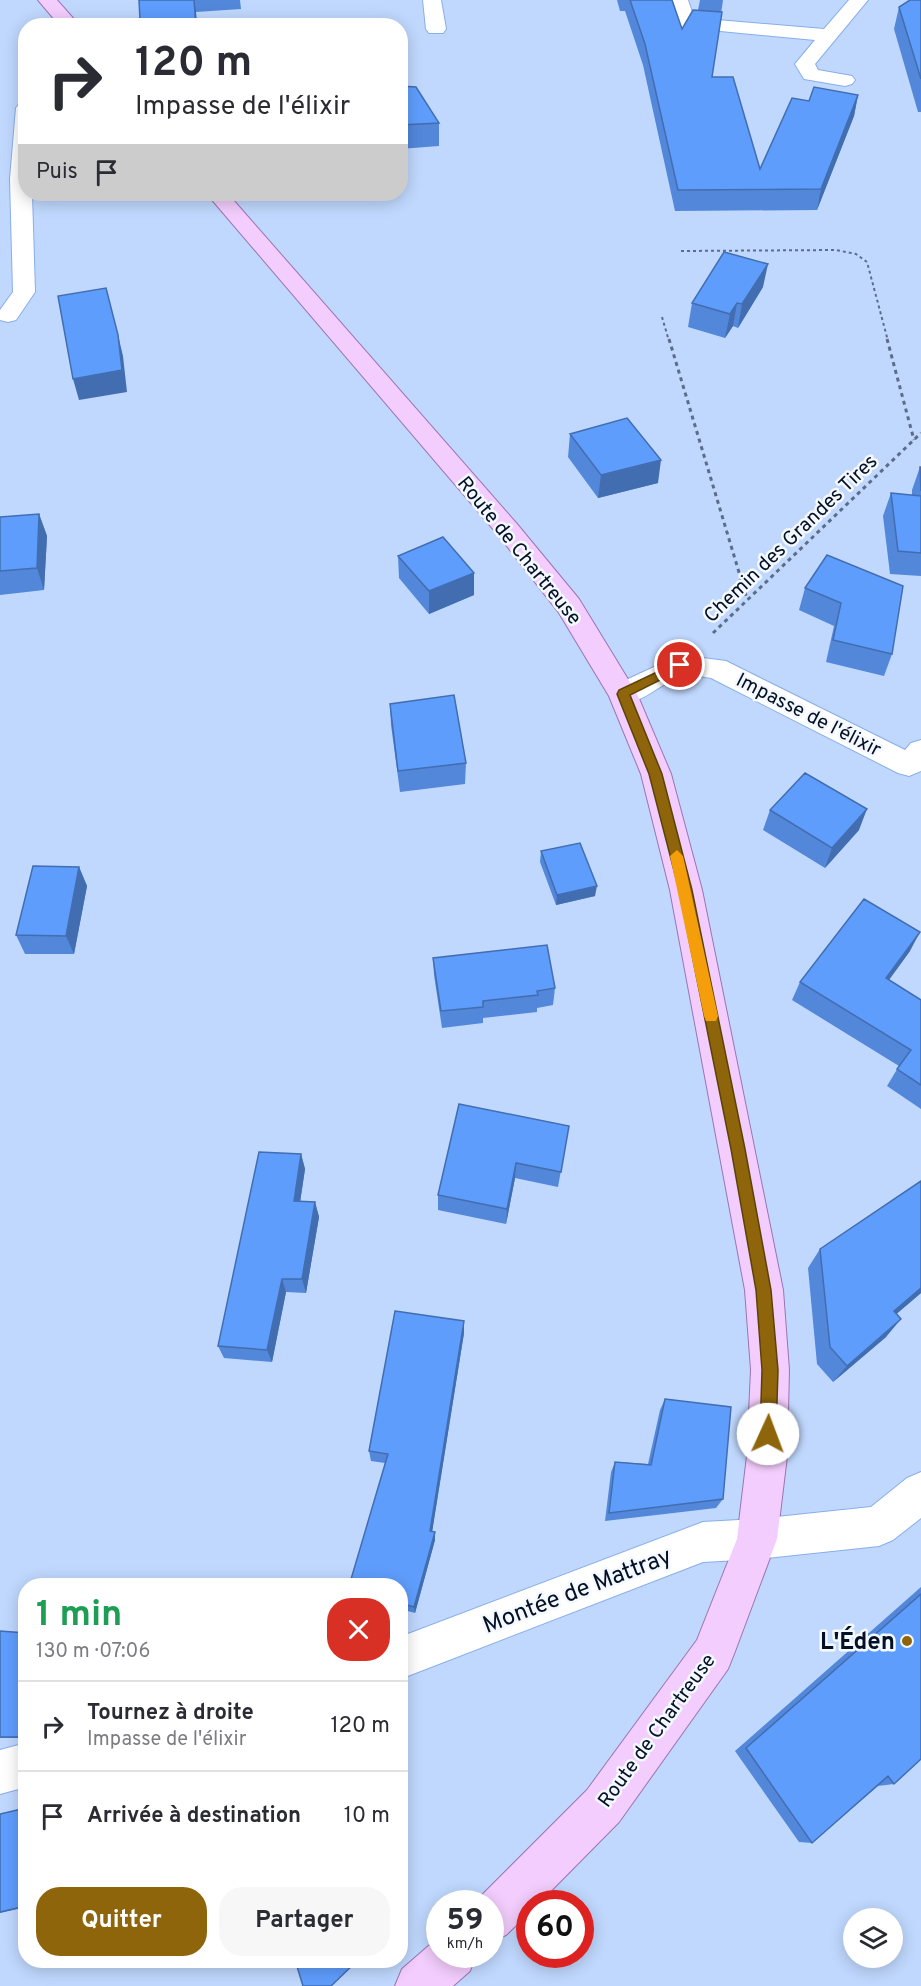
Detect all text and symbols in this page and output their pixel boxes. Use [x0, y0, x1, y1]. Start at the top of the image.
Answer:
text: 120 m [135, 38, 252, 91]
icon: right [36, 42, 114, 120]
text: Impasse de l'élixir [135, 90, 350, 124]
icon: arrive [90, 156, 123, 189]
text: Puis [36, 159, 78, 186]
street label: Chemin des Grandes Tires [699, 450, 884, 629]
street label: Route de Chartreuse [450, 472, 586, 631]
pin [654, 639, 705, 690]
icon: arrive [663, 648, 696, 681]
street label: Impasse de l'élixir [731, 668, 885, 764]
position arrow [736, 1402, 800, 1466]
street label: Montée de Mattray [479, 1542, 676, 1642]
text: 1 min [36, 1593, 122, 1639]
button: close [327, 1598, 390, 1661]
place label: L'Éden [820, 1626, 895, 1658]
marker: L'Éden [900, 1634, 914, 1648]
text: 130 m · 07:06 [36, 1639, 150, 1665]
street label: Route de Chartreuse [593, 1649, 722, 1813]
text: Tournez à droite [87, 1700, 254, 1727]
icon: right [36, 1710, 69, 1743]
text: 120 m [330, 1713, 390, 1740]
text: Impasse de l'élixir [87, 1727, 246, 1753]
icon: arrive [36, 1800, 69, 1833]
text: Arrivée à destination [87, 1803, 301, 1830]
text: 10 m [344, 1803, 390, 1830]
button: Quitter [36, 1887, 207, 1956]
button: Partager [219, 1887, 390, 1956]
speed limit sign: 60 [516, 1890, 594, 1968]
text: 59 [447, 1903, 483, 1940]
map controls [843, 1908, 903, 1968]
button: layers [843, 1908, 903, 1968]
text: km/h [447, 1935, 483, 1954]

